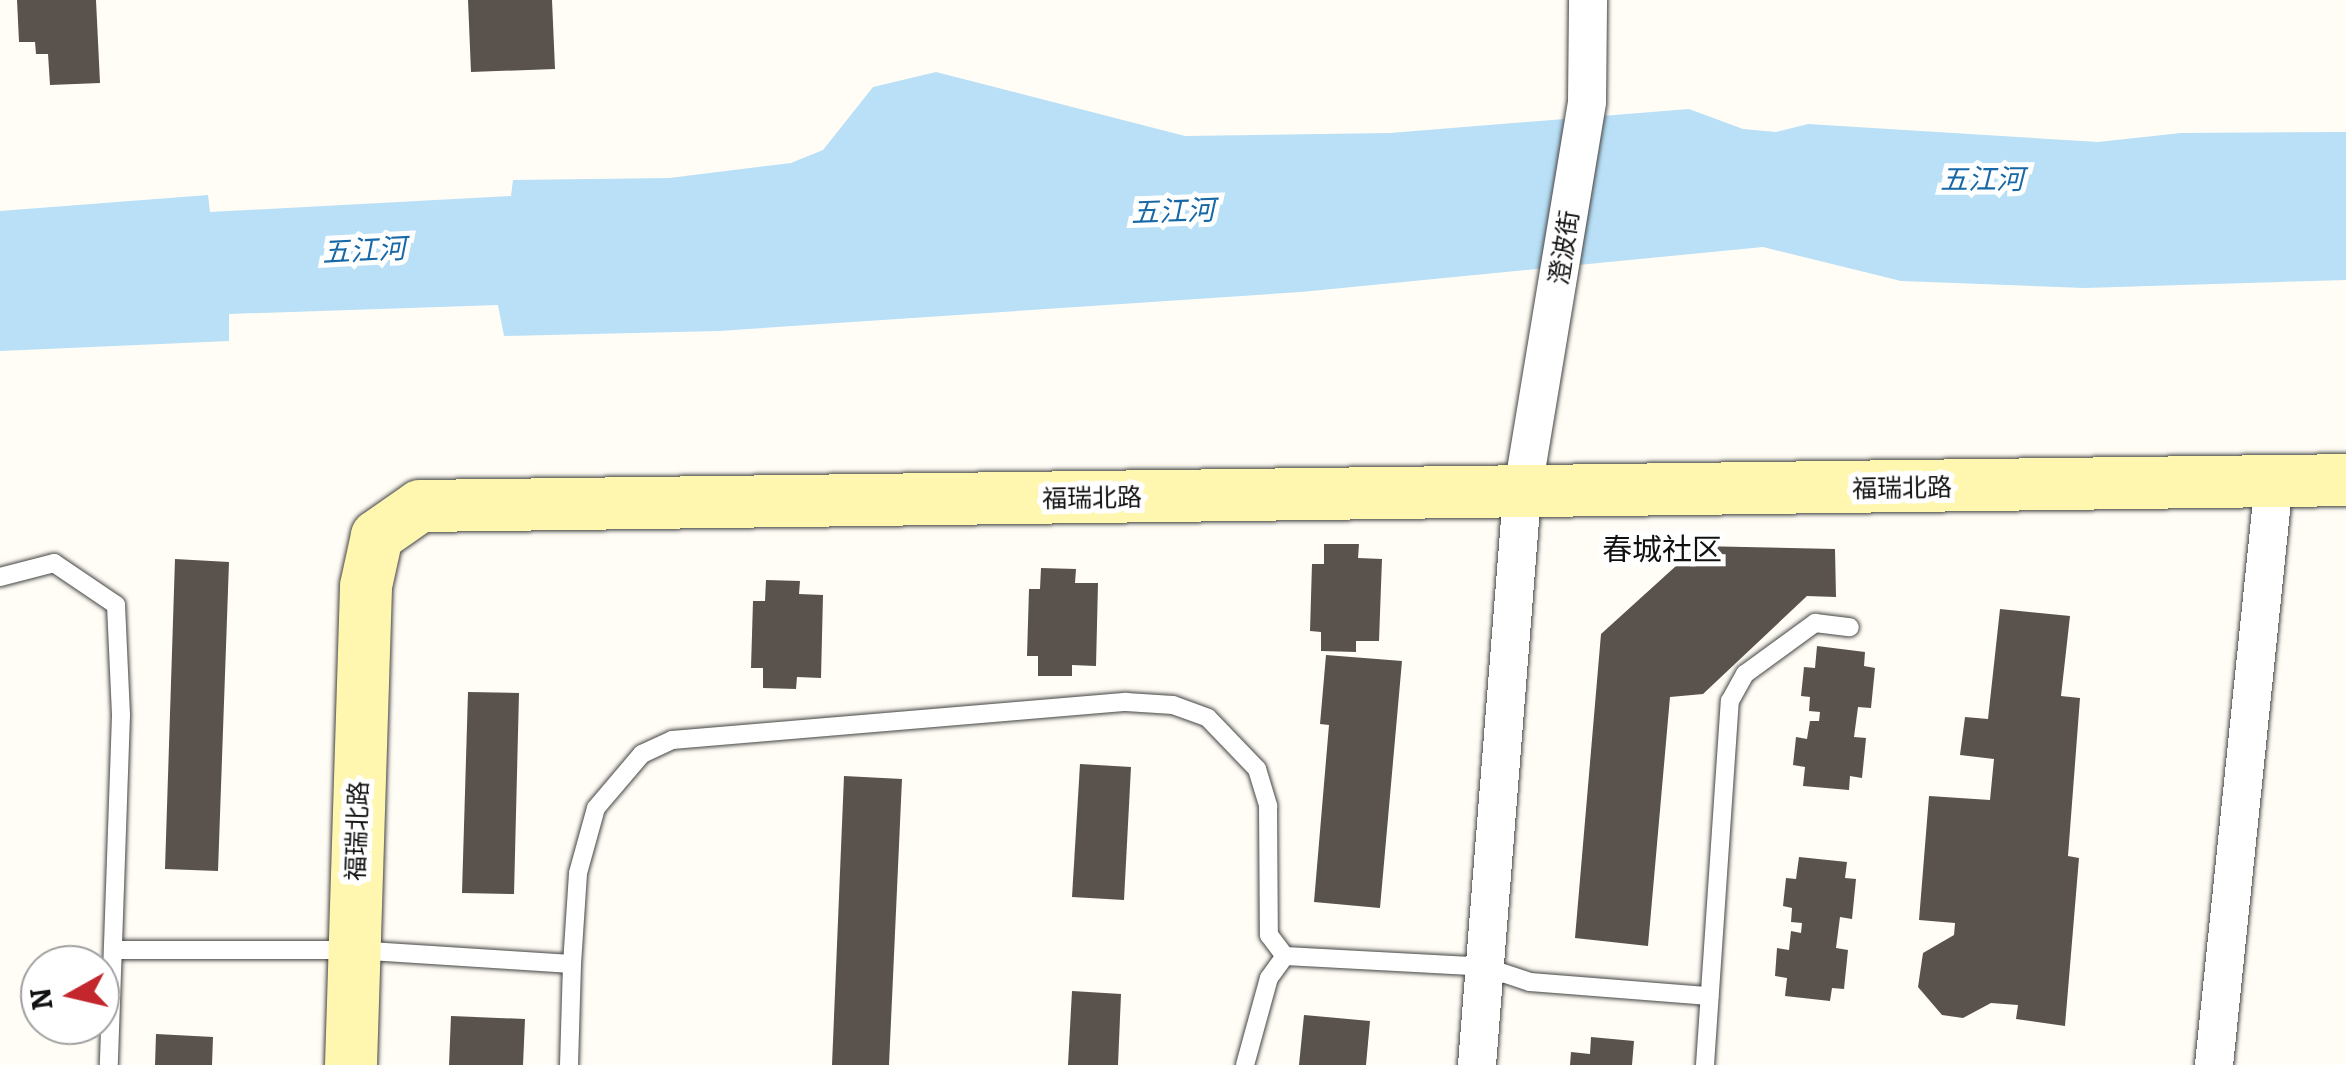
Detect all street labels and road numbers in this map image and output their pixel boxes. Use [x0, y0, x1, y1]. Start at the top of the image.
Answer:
street label: 澄波街 [1544, 209, 1586, 287]
street label: 福瑞北路 [1852, 473, 1952, 505]
street label: 福瑞北路 [1042, 483, 1142, 515]
street label: 福瑞北路 [341, 781, 375, 881]

